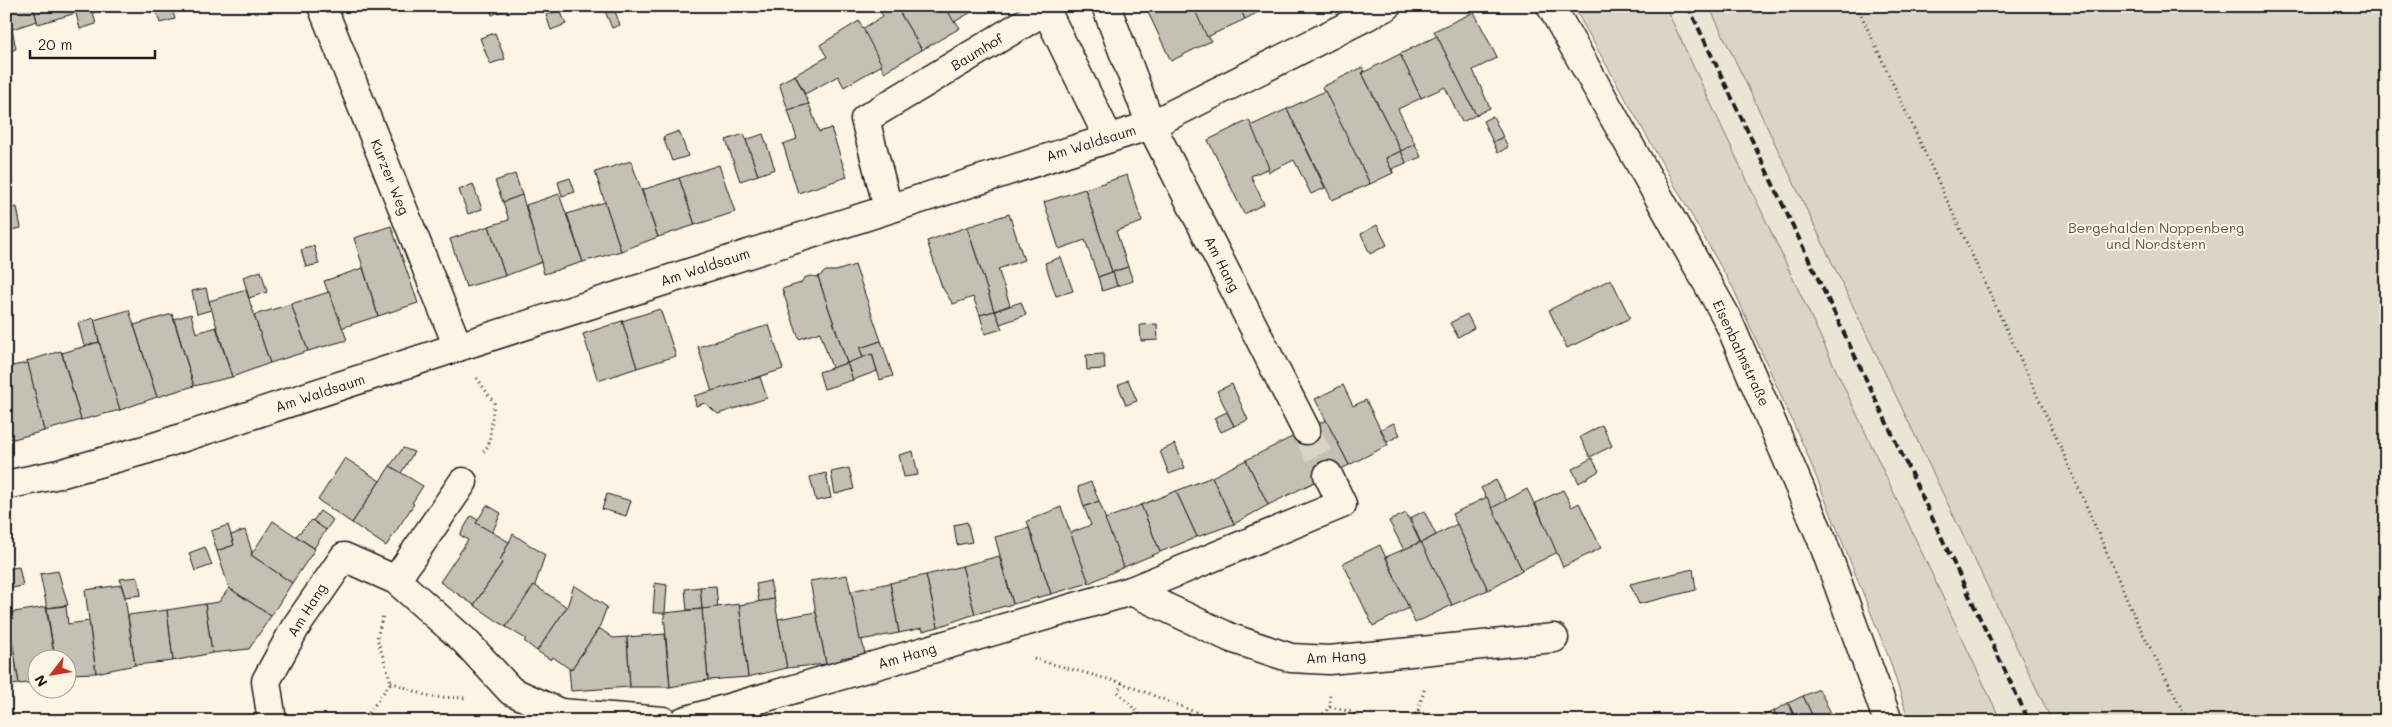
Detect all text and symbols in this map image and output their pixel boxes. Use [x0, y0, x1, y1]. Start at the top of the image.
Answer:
scale bar [30, 28, 155, 60]
street label: Baumhof [947, 28, 1007, 75]
text: 20 m [38, 34, 72, 54]
street label: Am Waldsaum [1044, 120, 1138, 165]
street label: Kurzer Weg [367, 136, 414, 218]
park label: Bergehalden Noppenberg und Nordstern [2068, 218, 2244, 253]
street label: Am Hang [1200, 233, 1245, 295]
street label: Am Waldsaum [658, 243, 752, 290]
street label: Eisenbahnstraße [1709, 297, 1774, 409]
street label: Am Waldsaum [273, 369, 367, 416]
street label: Am Hang [283, 579, 331, 640]
street label: Am Hang [875, 638, 938, 673]
street label: Am Hang [1306, 645, 1366, 668]
north arrow [28, 650, 78, 700]
text: N [30, 671, 51, 690]

